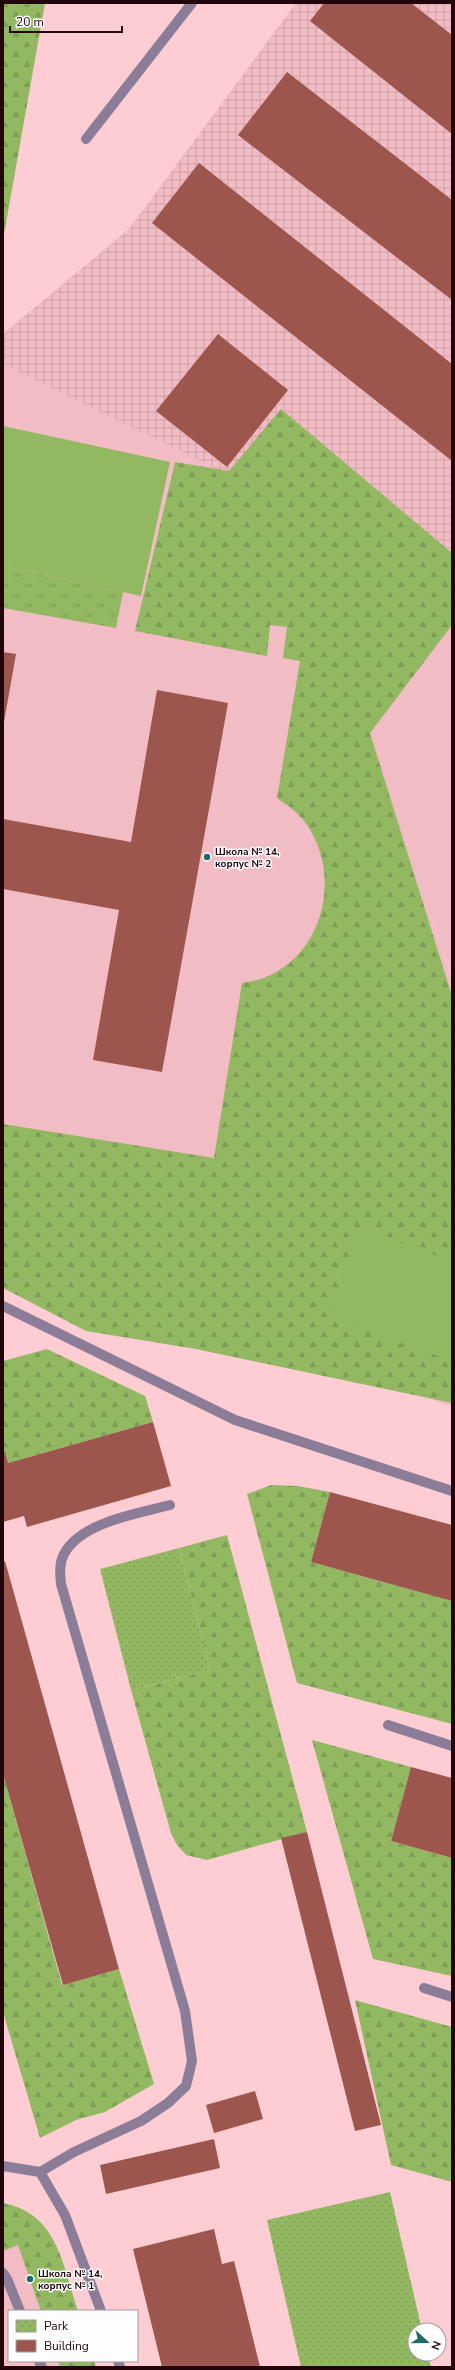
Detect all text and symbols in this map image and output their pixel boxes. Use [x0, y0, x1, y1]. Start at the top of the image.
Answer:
scale bar [10, 8, 122, 34]
text: 20 m [16, 14, 44, 30]
place label: Школа № 14, корпус № 2 [215, 845, 280, 871]
marker: Школа № 14, корпус № 2 [202, 852, 212, 862]
place label: Школа № 14, корпус № 1 [38, 2267, 103, 2293]
marker: Школа № 14, корпус № 1 [25, 2274, 35, 2284]
legend [8, 2310, 138, 2362]
text: Park [44, 2318, 69, 2334]
north arrow [407, 2322, 447, 2362]
text: Building [44, 2338, 89, 2354]
text: N [427, 2339, 444, 2352]

